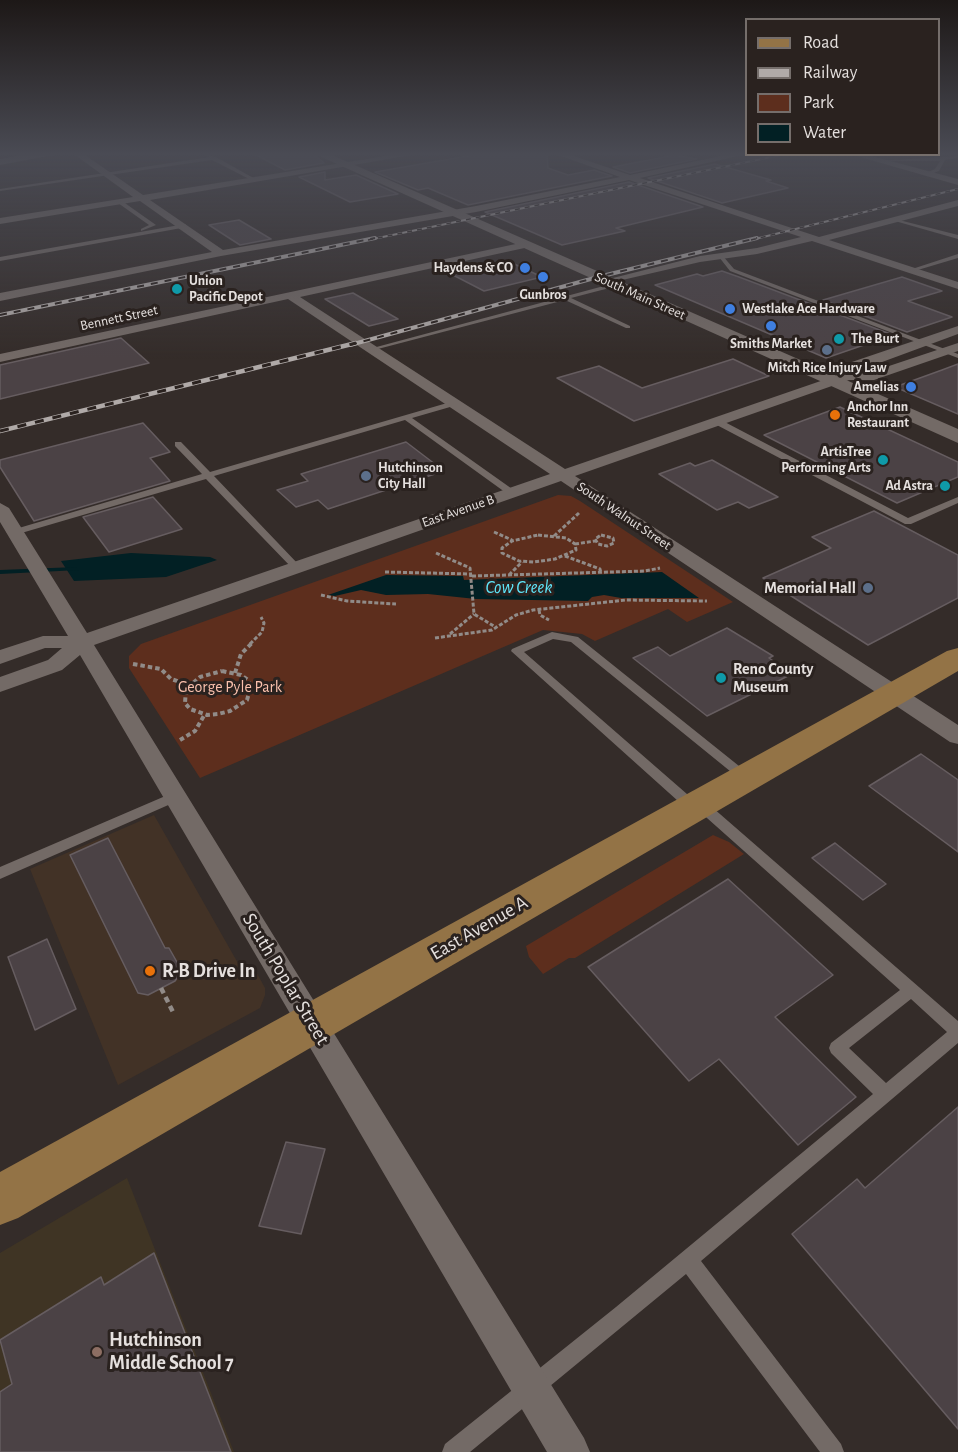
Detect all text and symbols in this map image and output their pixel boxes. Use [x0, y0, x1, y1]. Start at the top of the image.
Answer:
legend [745, 18, 940, 156]
text: Road [803, 34, 839, 52]
text: Railway [803, 64, 857, 82]
text: Park [803, 94, 834, 112]
text: Water [803, 124, 846, 142]
place label: Haydens & CO [434, 260, 513, 276]
marker: Haydens & CO [518, 261, 532, 275]
street label: South Main Street [592, 268, 688, 324]
marker: Gunbros [536, 270, 550, 284]
place label: Union Pacific Depot [189, 273, 263, 306]
marker: Union Pacific Depot [170, 282, 184, 296]
place label: Gunbros [519, 287, 567, 303]
place label: Westlake Ace Hardware [742, 301, 875, 317]
street label: Bennett Street [79, 302, 159, 334]
marker: Westlake Ace Hardware [723, 302, 737, 316]
marker: Smiths Market [764, 319, 778, 333]
place label: The Burt [851, 331, 899, 347]
marker: The Burt [832, 332, 846, 346]
place label: Smiths Market [730, 336, 812, 352]
marker: Mitch Rice Injury Law [820, 343, 834, 357]
place label: Mitch Rice Injury Law [768, 360, 886, 376]
place label: Amelias [853, 379, 899, 395]
marker: Amelias [904, 380, 918, 394]
place label: Anchor Inn Restaurant [847, 399, 909, 431]
marker: Anchor Inn Restaurant [828, 408, 842, 422]
place label: ArtisTree Performing Arts [781, 444, 871, 476]
marker: ArtisTree Performing Arts [876, 453, 890, 467]
place label: Hutchinson City Hall [378, 460, 443, 492]
marker: Hutchinson City Hall [359, 469, 373, 483]
street label: South Walnut Street [574, 478, 674, 554]
place label: Ad Astra [885, 478, 933, 494]
marker: Ad Astra [938, 479, 952, 493]
street label: East Avenue B [420, 491, 496, 531]
water label: Cow Creek [485, 577, 553, 599]
place label: Memorial Hall [764, 578, 856, 598]
marker: Memorial Hall [861, 581, 875, 595]
place label: Reno County Museum [733, 659, 813, 697]
marker: Reno County Museum [714, 671, 728, 685]
park label: George Pyle Park [178, 677, 282, 697]
street label: East Avenue A [426, 890, 532, 966]
street label: South Poplar Street [237, 909, 335, 1049]
place label: R-B Drive In [162, 959, 255, 983]
marker: R-B Drive In [143, 964, 157, 978]
place label: Hutchinson Middle School 7 [109, 1328, 234, 1375]
marker: Hutchinson Middle School 7 [90, 1345, 104, 1359]

